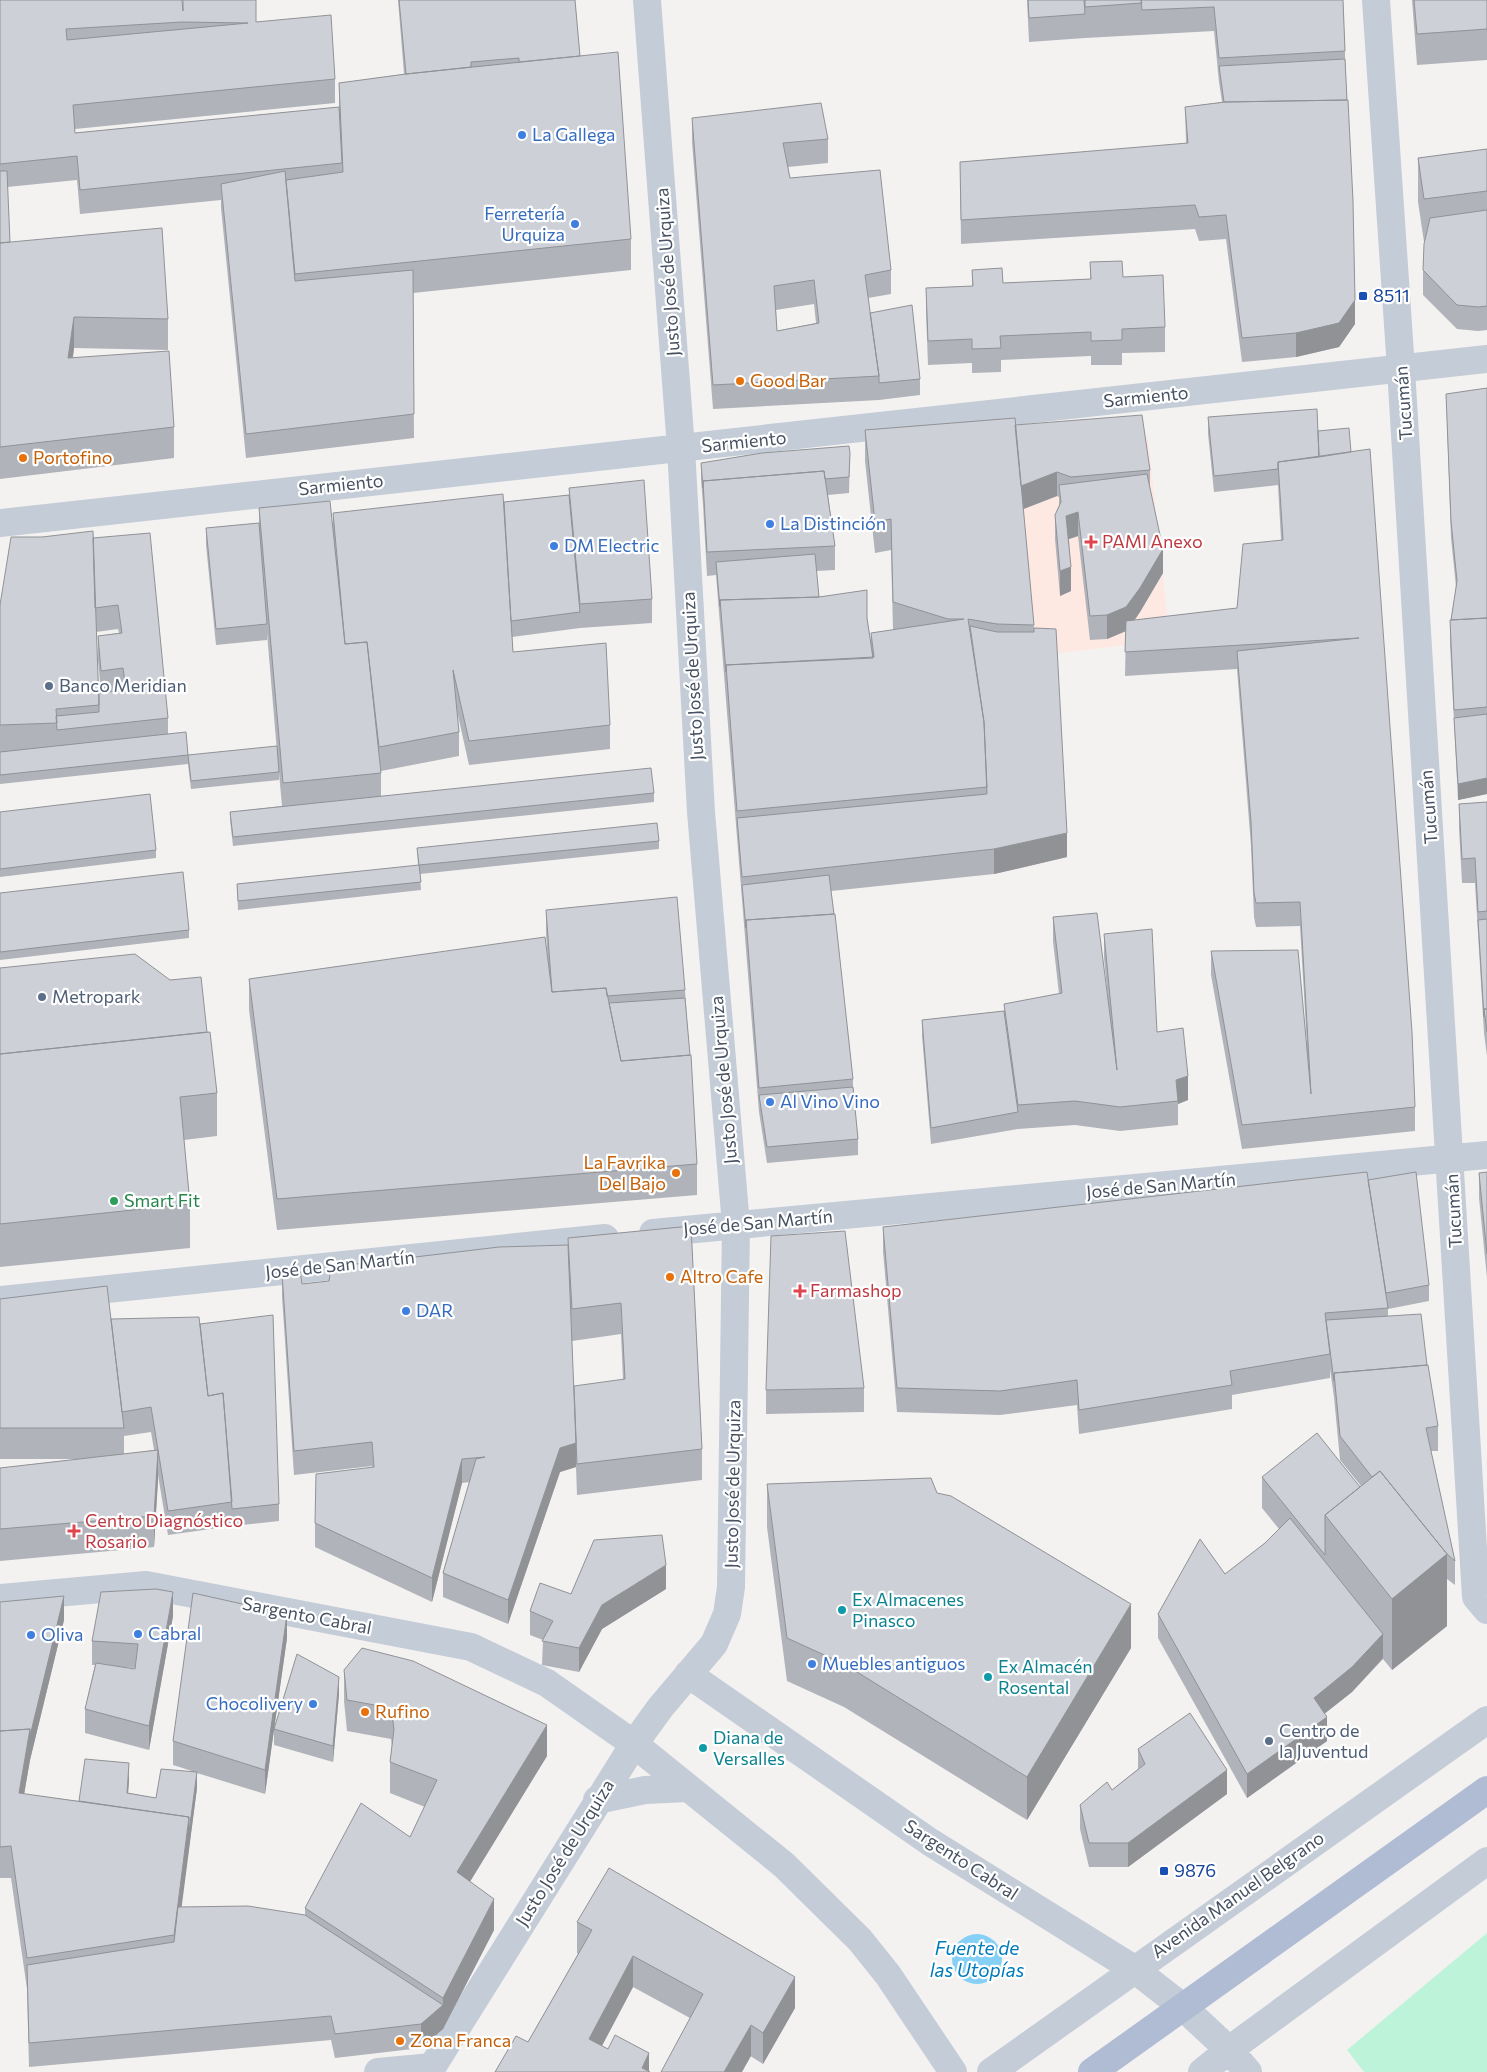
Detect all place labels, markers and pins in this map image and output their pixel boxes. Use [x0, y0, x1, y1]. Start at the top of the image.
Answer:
place label: La Gallega [532, 123, 615, 145]
marker: La Gallega [516, 129, 528, 141]
place label: Ferretería Urquiza [484, 202, 565, 245]
marker: Ferretería Urquiza [569, 218, 581, 230]
place label: 8511 [1373, 284, 1410, 306]
marker: 8511 [1357, 290, 1369, 302]
place label: Good Bar [750, 369, 827, 391]
marker: Good Bar [734, 375, 746, 387]
place label: Portofino [33, 446, 113, 468]
marker: Portofino [17, 452, 29, 464]
place label: La Distinción [780, 512, 886, 534]
marker: La Distinción [764, 518, 776, 530]
place label: PAMI Anexo [1102, 530, 1203, 552]
place label: DM Electric [564, 534, 659, 556]
marker: PAMI Anexo [1084, 535, 1098, 549]
marker: DM Electric [548, 540, 560, 552]
place label: Banco Meridian [59, 674, 187, 696]
marker: Banco Meridian [43, 680, 55, 692]
place label: Metropark [52, 985, 141, 1007]
marker: Metropark [36, 991, 48, 1003]
place label: Al Vino Vino [780, 1090, 880, 1112]
marker: Al Vino Vino [764, 1096, 776, 1108]
place label: La Favrika Del Bajo [583, 1151, 666, 1194]
marker: La Favrika Del Bajo [670, 1167, 682, 1179]
place label: Smart Fit [124, 1189, 200, 1211]
marker: Smart Fit [108, 1195, 120, 1207]
place label: Altro Cafe [680, 1265, 763, 1287]
marker: Altro Cafe [664, 1271, 676, 1283]
place label: Farmashop [810, 1279, 902, 1301]
marker: Farmashop [794, 1285, 806, 1297]
place label: DAR [416, 1299, 453, 1321]
marker: DAR [400, 1305, 412, 1317]
place label: Centro Diagnóstico Rosario [85, 1509, 243, 1552]
marker: Centro Diagnóstico Rosario [67, 1524, 81, 1538]
place label: Ex Almacenes Pinasco [852, 1588, 964, 1631]
marker: Ex Almacenes Pinasco [836, 1604, 848, 1616]
place label: Cabral [148, 1622, 201, 1644]
place label: Oliva [41, 1623, 83, 1645]
marker: Cabral [132, 1628, 144, 1640]
marker: Oliva [25, 1629, 37, 1641]
place label: Muebles antiguos [822, 1652, 965, 1674]
place label: Ex Almacén Rosental [998, 1655, 1093, 1698]
marker: Muebles antiguos [806, 1658, 818, 1670]
marker: Ex Almacén Rosental [982, 1671, 994, 1683]
place label: Chocolivery [206, 1692, 303, 1714]
marker: Chocolivery [307, 1698, 319, 1710]
place label: Rufino [375, 1700, 430, 1722]
marker: Rufino [359, 1706, 371, 1718]
place label: Centro de la Juventud [1279, 1719, 1368, 1762]
place label: Diana de Versalles [713, 1726, 785, 1769]
marker: Centro de la Juventud [1263, 1735, 1275, 1747]
marker: Diana de Versalles [697, 1742, 709, 1754]
place label: 9876 [1174, 1859, 1216, 1881]
marker: 9876 [1158, 1865, 1170, 1877]
place label: Zona Franca [410, 2029, 511, 2051]
marker: Zona Franca [394, 2035, 406, 2047]

